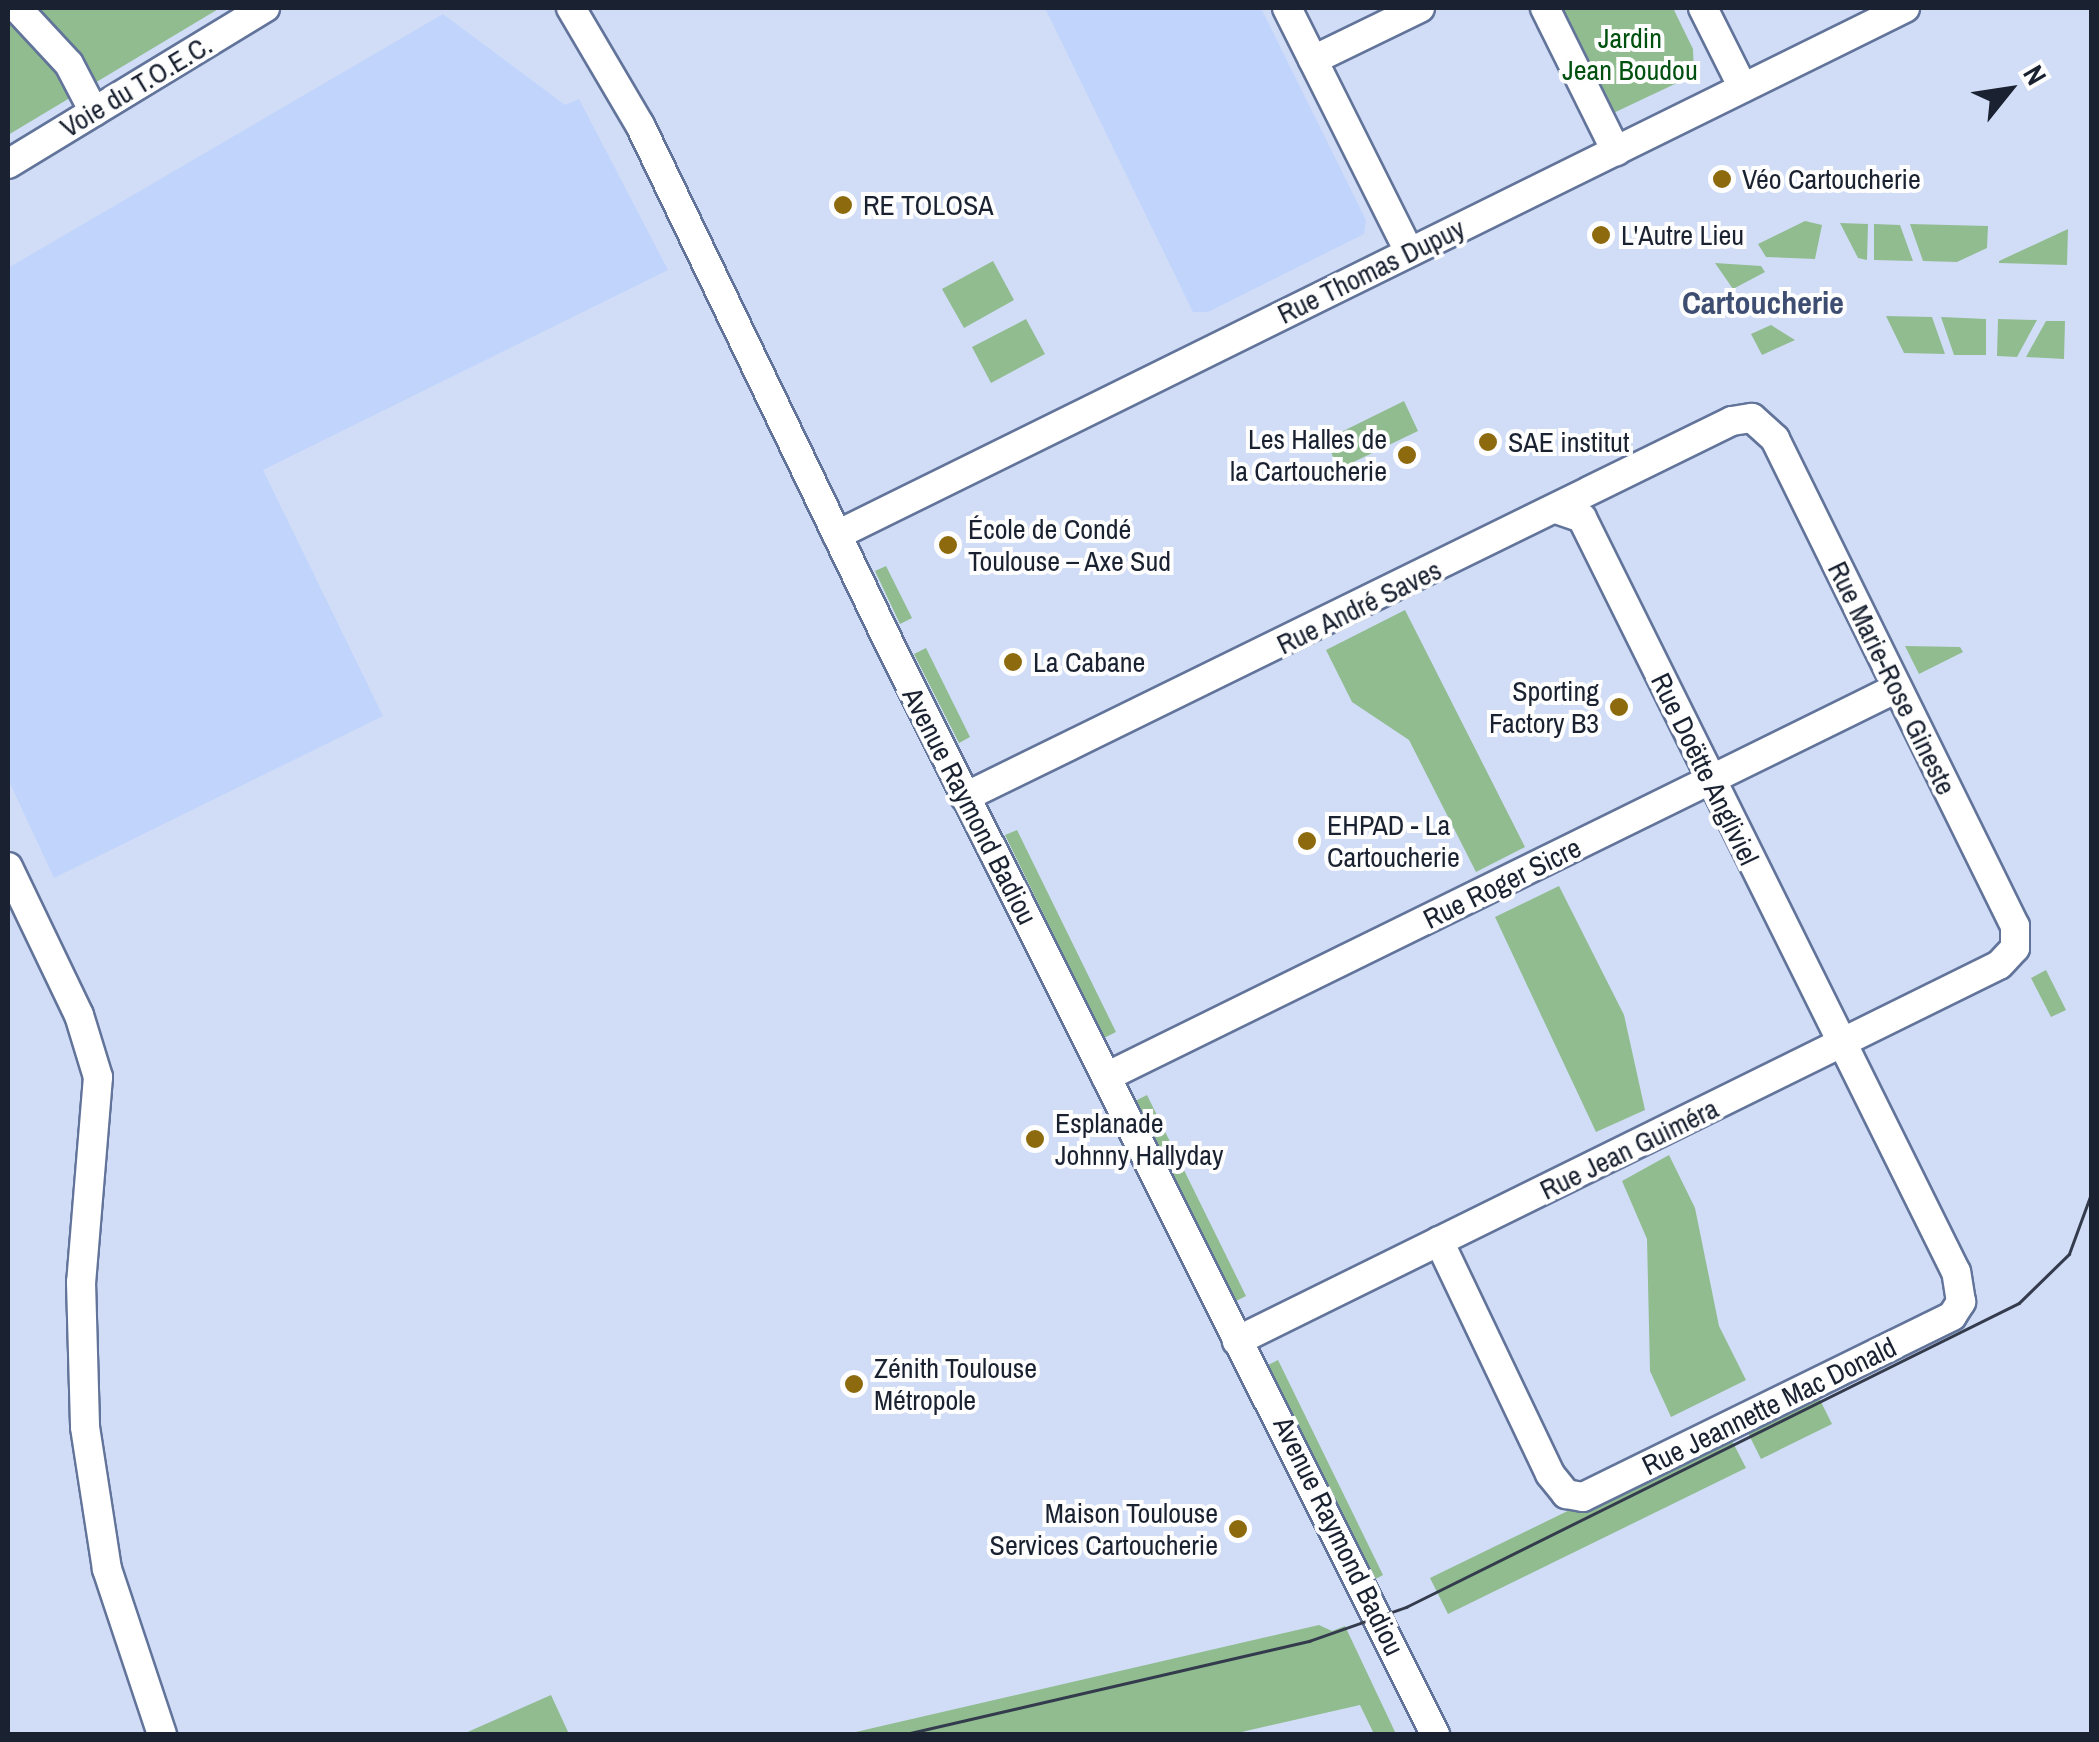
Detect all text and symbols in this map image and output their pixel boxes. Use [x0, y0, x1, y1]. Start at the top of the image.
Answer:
park label: Jardin Jean Boudou [1562, 21, 1698, 87]
street label: Voie du T.O.E.C. [54, 28, 218, 144]
north arrow [1959, 40, 2059, 140]
text: N [2014, 58, 2056, 92]
place label: Véo Cartoucherie [1742, 162, 1921, 196]
marker: Véo Cartoucherie [1711, 168, 1733, 190]
place label: RE TOLOSA [863, 188, 994, 222]
marker: RE TOLOSA [832, 194, 854, 216]
street label: Rue Thomas Dupuy [1272, 211, 1470, 331]
place label: L'Autre Lieu [1621, 218, 1744, 252]
marker: L'Autre Lieu [1590, 224, 1612, 246]
district label: Cartoucherie [1682, 284, 1844, 322]
place label: Les Halles de la Cartoucherie [1230, 422, 1387, 488]
place label: SAE institut [1508, 425, 1629, 459]
marker: SAE institut [1477, 431, 1499, 453]
marker: Les Halles de la Cartoucherie [1396, 444, 1418, 466]
place label: École de Condé Toulouse – Axe Sud [968, 512, 1172, 578]
marker: École de Condé Toulouse – Axe Sud [937, 534, 959, 556]
street label: Rue André Saves [1271, 552, 1447, 662]
street label: Rue Marie-Rose Gineste [1821, 556, 1963, 800]
place label: La Cabane [1033, 645, 1145, 679]
marker: La Cabane [1002, 651, 1024, 673]
street label: Rue Doëtte Angliviel [1644, 667, 1766, 871]
place label: Sporting Factory B3 [1489, 674, 1599, 740]
street label: Avenue Raymond Badiou [896, 682, 1044, 930]
marker: Sporting Factory B3 [1608, 696, 1630, 718]
place label: EHPAD - La Cartoucherie [1327, 808, 1460, 874]
marker: EHPAD - La Cartoucherie [1296, 830, 1318, 852]
street label: Rue Roger Sicre [1418, 830, 1586, 936]
street label: Rue Jean Guiméra [1534, 1091, 1724, 1207]
place label: Esplanade Johnny Hallyday [1055, 1106, 1223, 1172]
marker: Esplanade Johnny Hallyday [1024, 1128, 1046, 1150]
street label: Rue Jeannette Mac Donald [1637, 1330, 1901, 1482]
place label: Zénith Toulouse Métropole [874, 1351, 1037, 1417]
marker: Zénith Toulouse Métropole [843, 1373, 865, 1395]
street label: Avenue Raymond Badiou [1267, 1411, 1411, 1661]
place label: Maison Toulouse Services Cartoucherie [990, 1496, 1218, 1562]
marker: Maison Toulouse Services Cartoucherie [1227, 1518, 1249, 1540]

